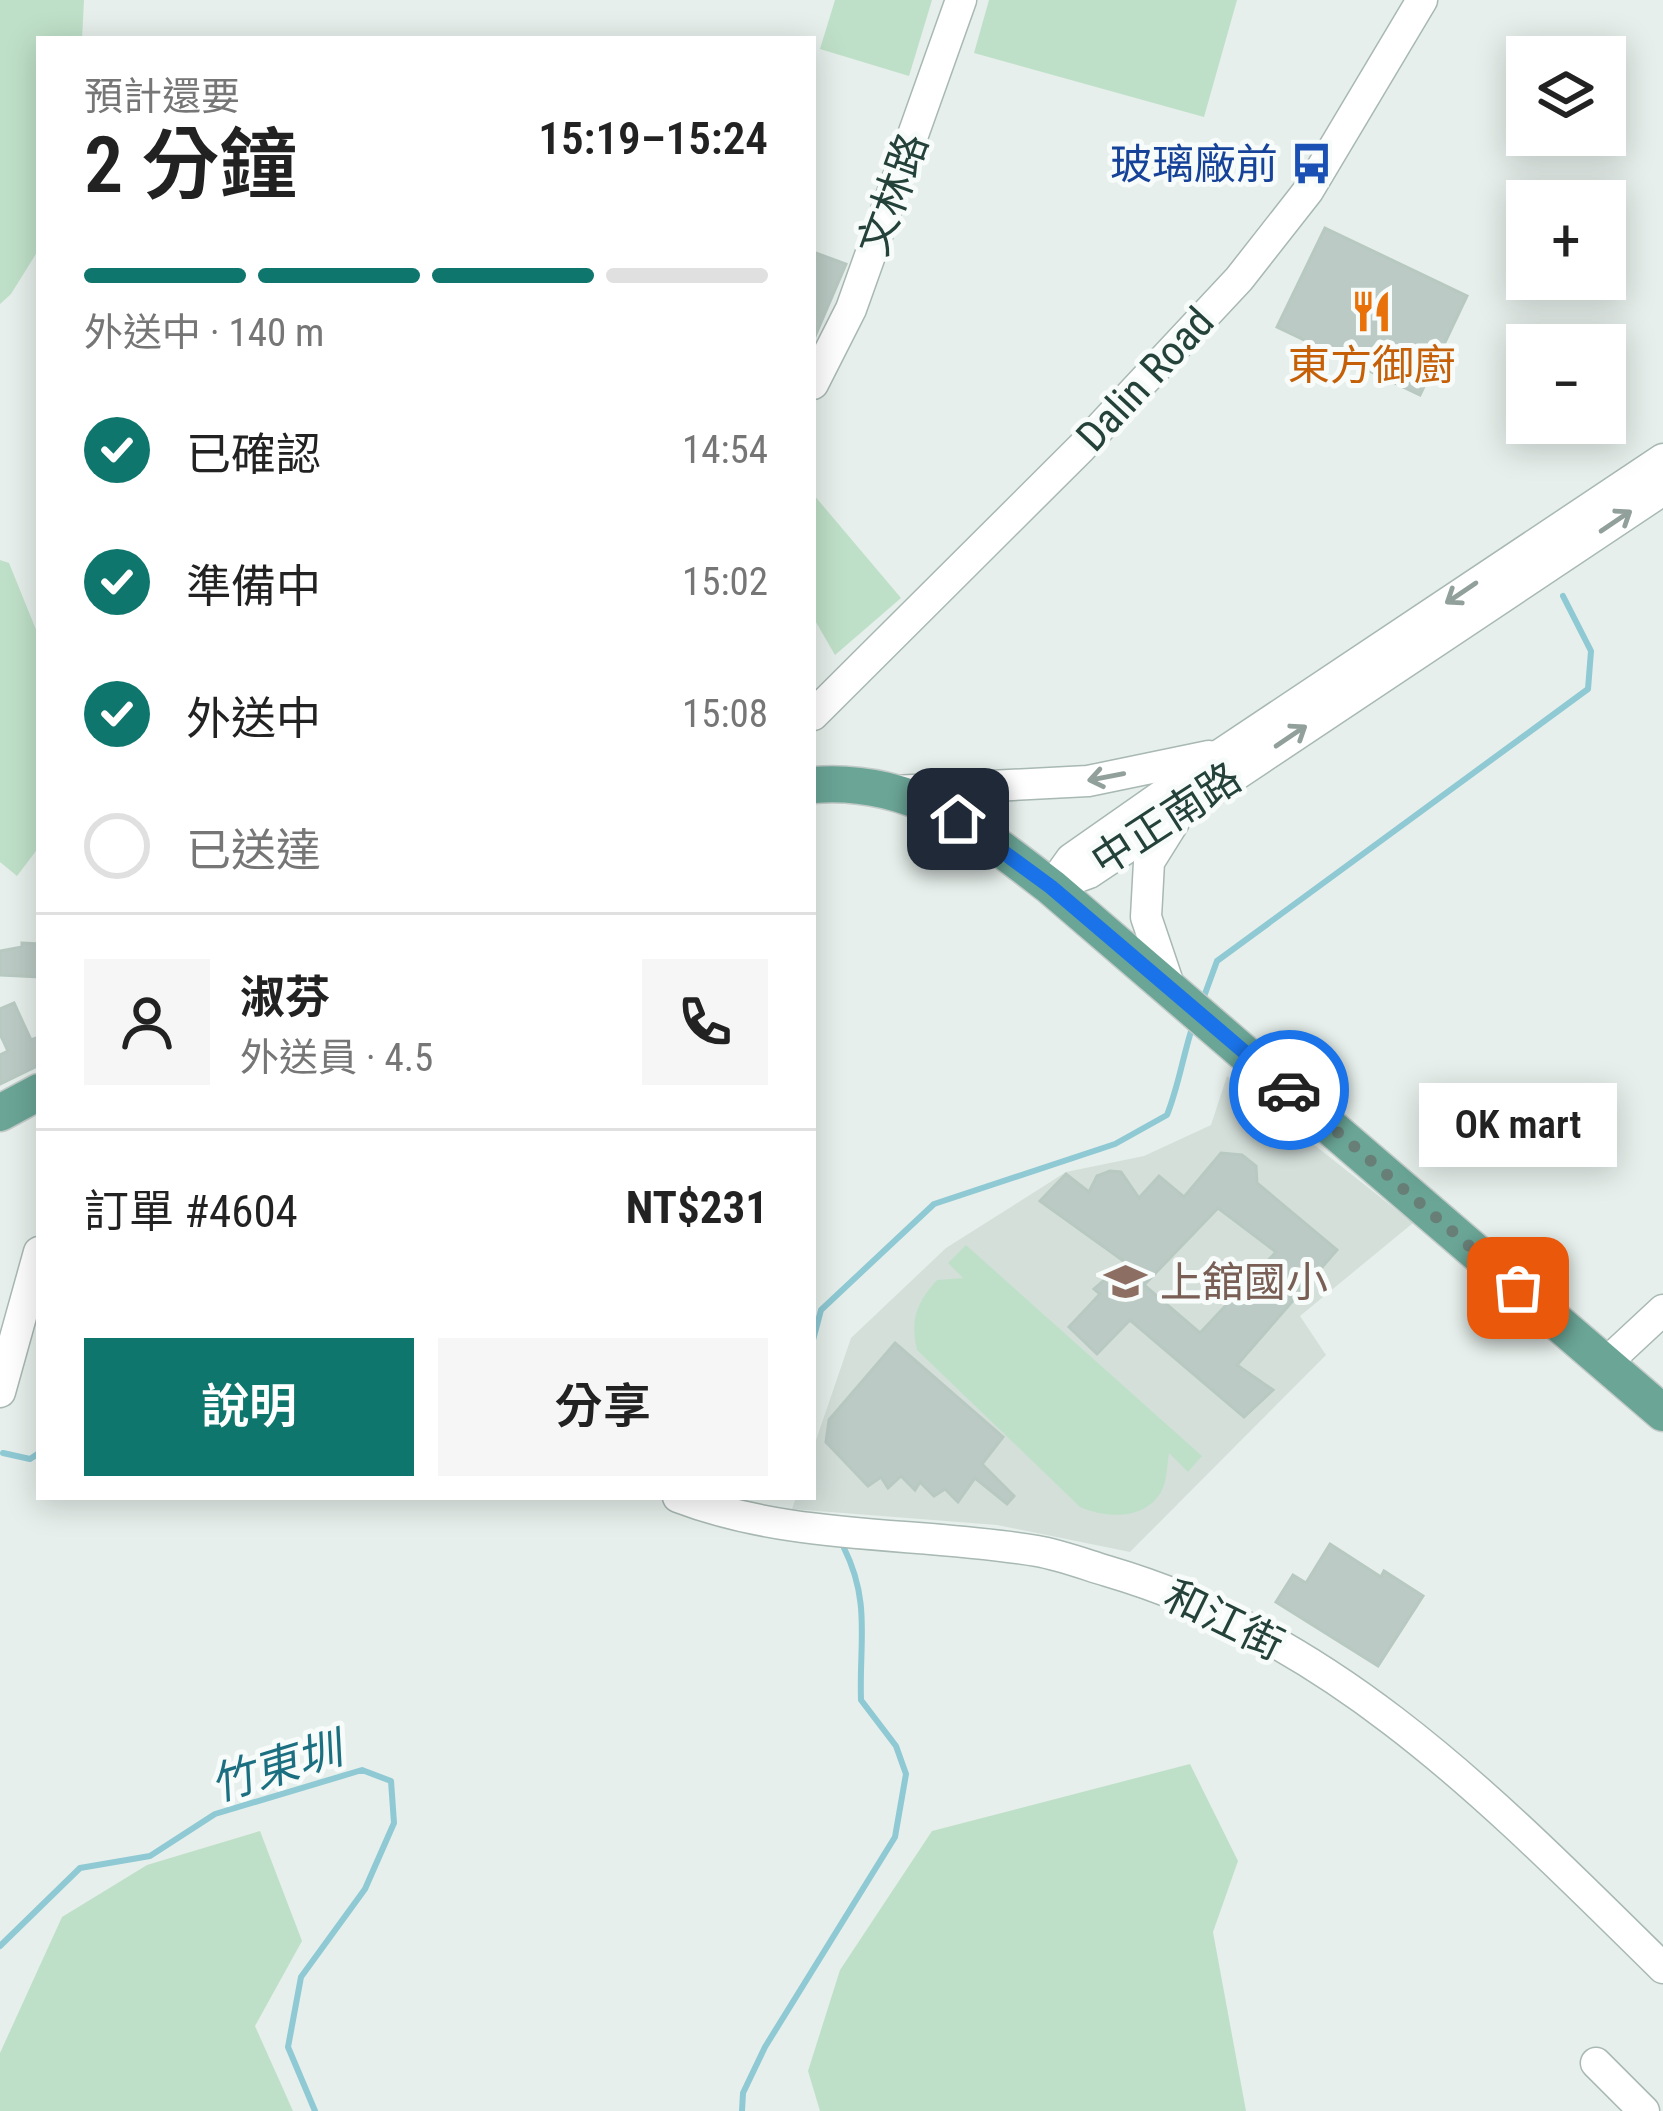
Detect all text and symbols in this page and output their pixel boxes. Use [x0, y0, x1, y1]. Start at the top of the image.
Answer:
map controls [1506, 36, 1626, 444]
button: layers [1506, 36, 1626, 156]
text: 預計還要 [84, 74, 240, 120]
text: 15:19–15:24 [538, 112, 768, 165]
text: 2 分鐘 [84, 120, 297, 211]
street label: 文林路 [848, 126, 938, 262]
place label: 玻璃廠前 [1110, 140, 1278, 189]
bus stop icon: 玻璃廠前 [1289, 141, 1335, 187]
button: + [1506, 180, 1626, 300]
restaurant icon: 東方御廚 [1349, 288, 1395, 334]
street label: Dalin Road [1066, 297, 1224, 461]
text: 外送中 · 140 m [84, 310, 324, 356]
button: − [1506, 324, 1626, 444]
place label: 東方御廚 [1288, 341, 1456, 390]
icon: check [84, 417, 150, 483]
text: 14:54 [682, 427, 768, 473]
text: 已確認 [186, 428, 321, 481]
one-way arrow [1599, 508, 1633, 533]
icon: check [84, 549, 150, 615]
text: 15:02 [682, 559, 768, 605]
text: 準備中 [186, 560, 321, 613]
one-way arrow [1444, 581, 1478, 606]
icon: check [84, 681, 150, 747]
text: 15:08 [682, 691, 768, 737]
text: 外送中 [186, 692, 321, 745]
one-way arrow [1274, 724, 1308, 749]
street label: 中正南路 [1082, 753, 1250, 885]
one-way arrow [1088, 767, 1126, 790]
pin [907, 768, 1009, 870]
icon: home [925, 786, 991, 852]
text: 已送達 [186, 824, 321, 877]
button: person [84, 959, 210, 1085]
button: phone [642, 959, 768, 1085]
text: 淑芬 [240, 971, 330, 1024]
courier [1229, 1030, 1349, 1150]
text: 外送員 · 4.5 [240, 1035, 433, 1081]
icon: car [1256, 1057, 1322, 1123]
callout: OK mart [1419, 1084, 1617, 1168]
text: OK mart [1455, 1102, 1581, 1148]
text: NT$231 [626, 1181, 768, 1234]
text: 訂單 #4604 [84, 1185, 298, 1238]
pin [1467, 1237, 1569, 1339]
icon: bag [1485, 1255, 1551, 1321]
place label: 上舘國小 [1160, 1258, 1328, 1307]
school or university icon: 上舘國小 [1103, 1259, 1149, 1305]
button: 說明 [84, 1338, 414, 1476]
button: 分享 [438, 1338, 768, 1476]
street label: 和江街 [1157, 1570, 1291, 1670]
water label: 竹東圳 [204, 1720, 354, 1812]

